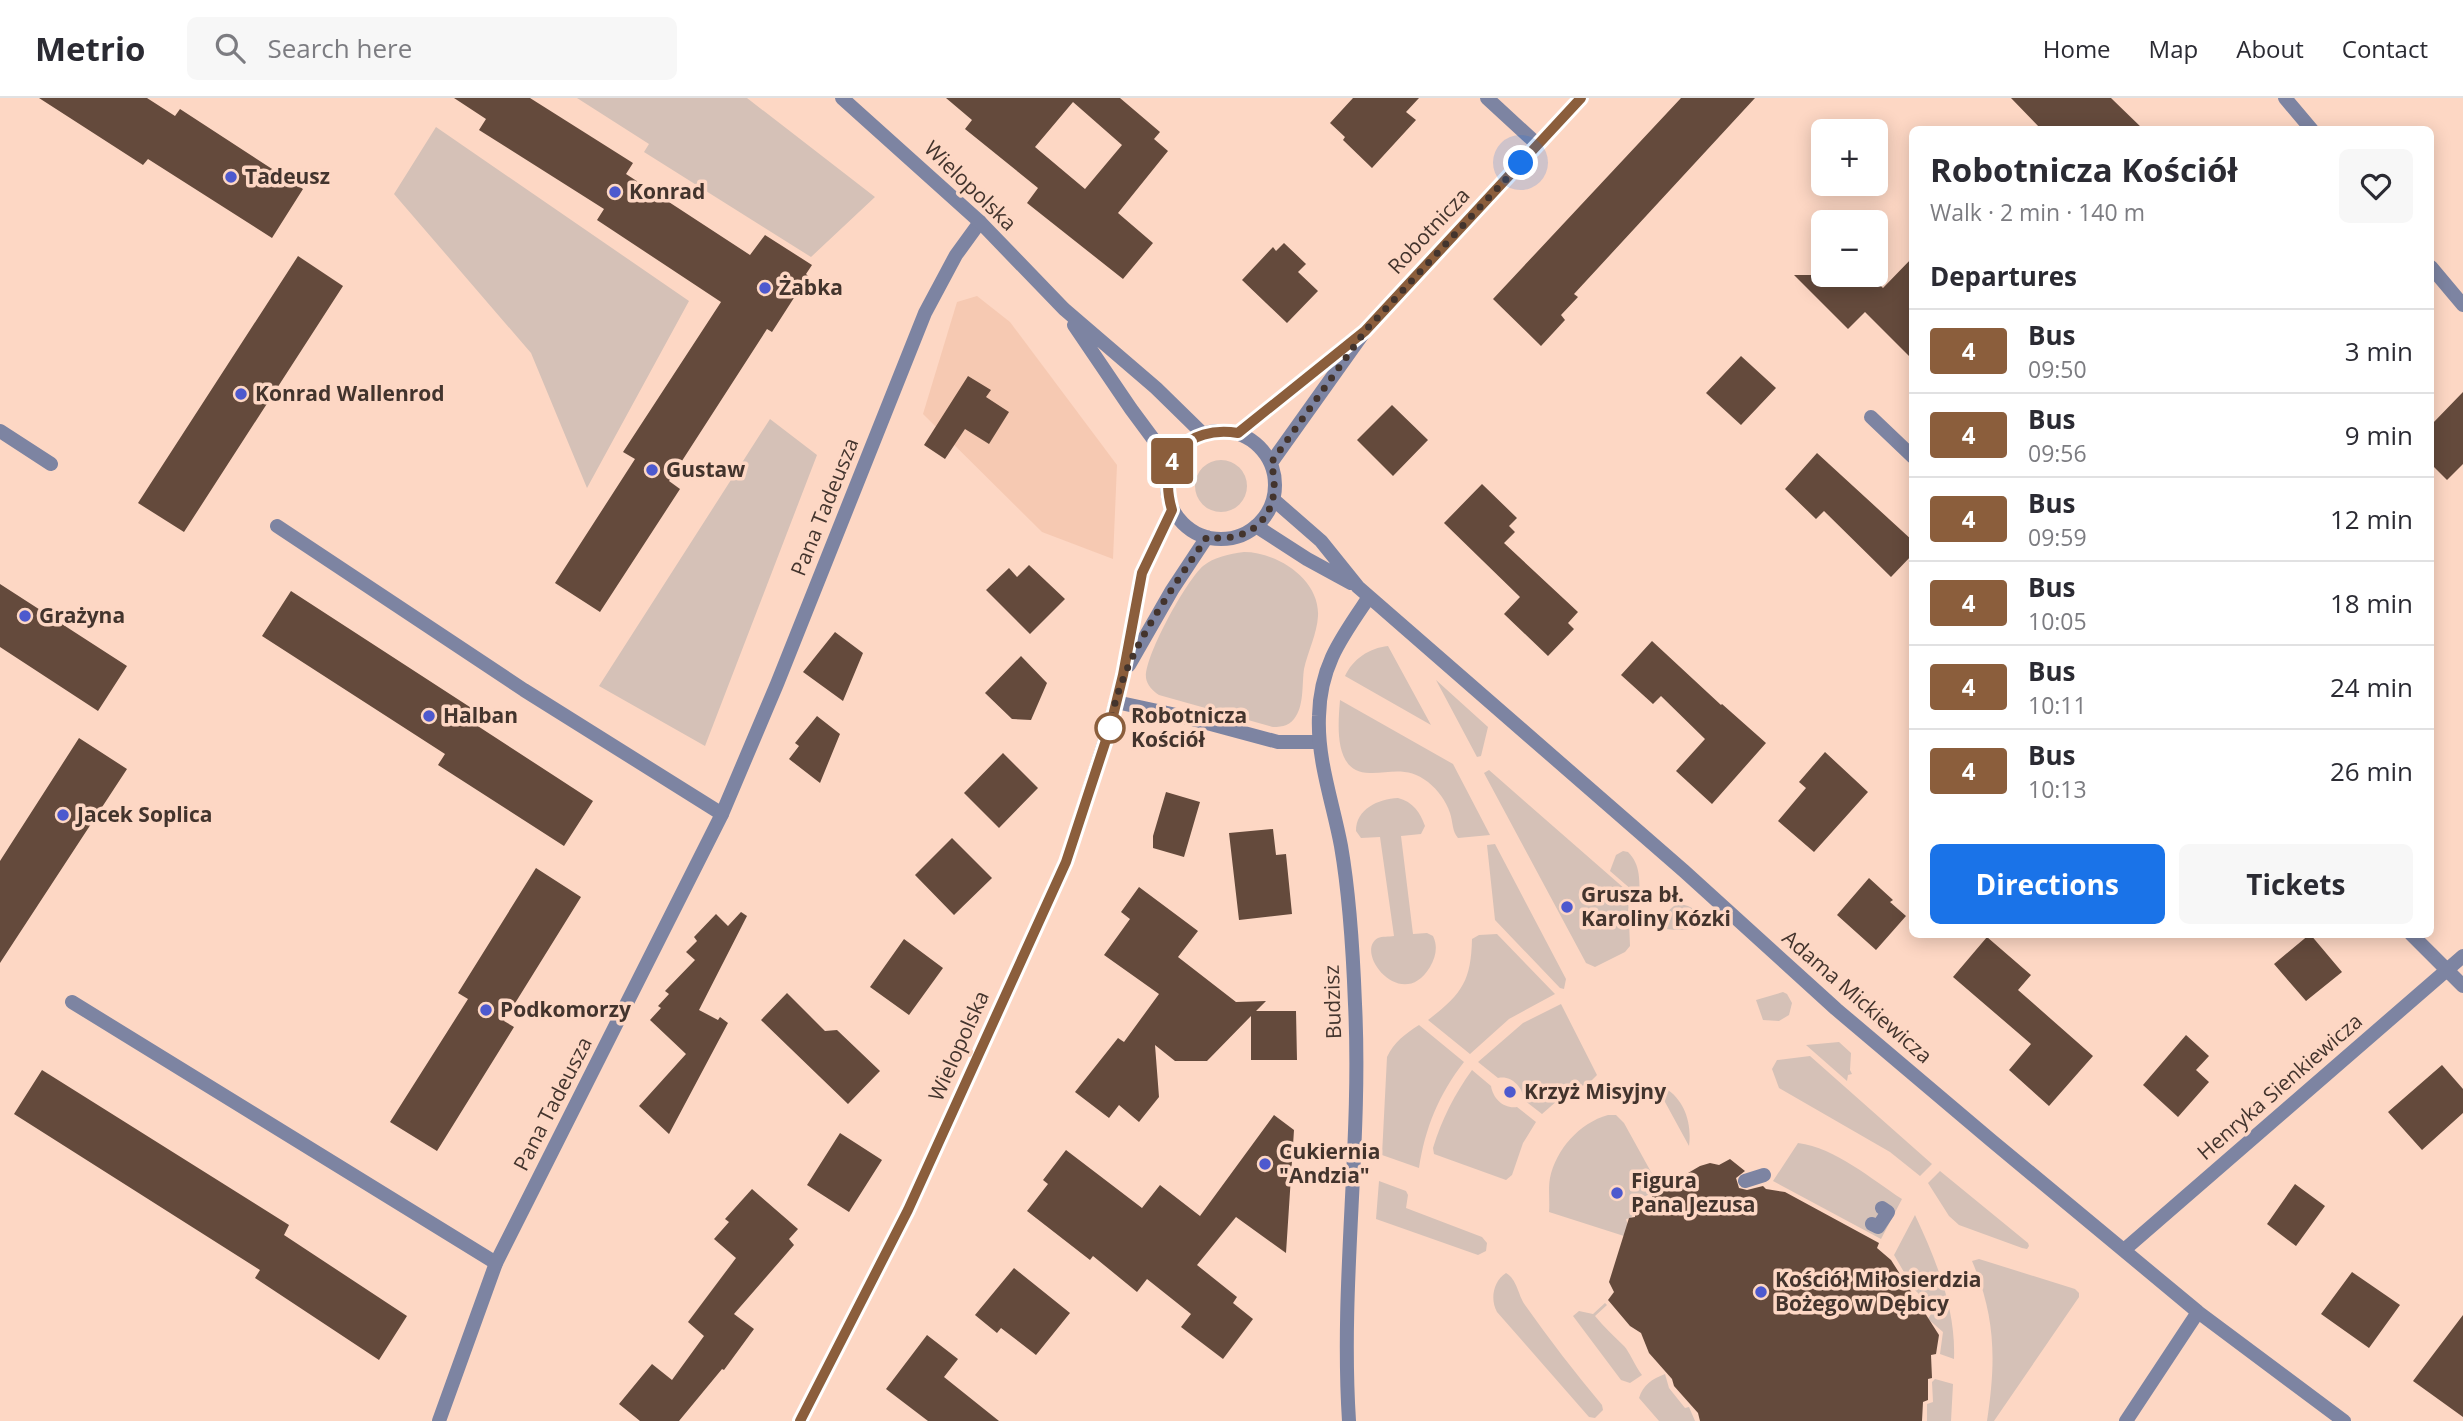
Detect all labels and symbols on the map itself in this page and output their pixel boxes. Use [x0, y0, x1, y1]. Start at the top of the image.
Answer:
street label: Wielopolska [919, 134, 1023, 236]
your location [1503, 145, 1538, 180]
place label: Tadeusz [245, 162, 330, 190]
marker: Tadeusz [223, 169, 239, 185]
place label: Konrad [629, 177, 705, 205]
street label: Robotnicza [1381, 181, 1475, 279]
marker: Konrad [607, 184, 623, 200]
place label: Żabka [779, 273, 843, 301]
marker: Żabka [757, 280, 773, 296]
place label: Konrad Wallenrod [255, 379, 445, 407]
marker: Konrad Wallenrod [233, 386, 249, 402]
street label: Pana Tadeusza [784, 433, 865, 580]
line badge: 4 [1149, 438, 1195, 484]
place label: Gustaw [666, 455, 745, 483]
marker: Gustaw [644, 462, 660, 478]
place label: Grażyna [39, 601, 125, 629]
marker: Grażyna [17, 608, 33, 624]
place label: Halban [443, 701, 518, 729]
place label: Robotnicza Kościół [1131, 701, 1247, 753]
marker: Halban [421, 708, 437, 724]
marker: Robotnicza Kościół [1095, 713, 1125, 743]
place label: Jacek Soplica [75, 800, 212, 828]
marker: Jacek Soplica [55, 807, 71, 823]
place label: Grusza bł. Karoliny Kózki [1581, 880, 1731, 932]
marker: Grusza bł. Karoliny Kózki [1559, 899, 1575, 915]
street label: Adama Mickiewicza [1777, 923, 1938, 1069]
street label: Budzisz [1317, 964, 1347, 1040]
street label: Wielopolska [921, 986, 995, 1105]
place label: Podkomorzy [500, 995, 631, 1023]
marker: Podkomorzy [478, 1002, 494, 1018]
street label: Henryka Sienkiewicza [2191, 1007, 2368, 1166]
street label: Pana Tadeusza [506, 1032, 598, 1175]
place label: Krzyż Misyjny [1524, 1077, 1666, 1105]
marker: Krzyż Misyjny [1502, 1084, 1518, 1100]
place label: Cukiernia "Andzia" [1279, 1137, 1380, 1189]
marker: Cukiernia "Andzia" [1257, 1156, 1273, 1172]
place label: Figura Pana Jezusa [1631, 1166, 1755, 1218]
marker: Figura Pana Jezusa [1609, 1185, 1625, 1201]
place label: Kościół Miłosierdzia Bożego w Dębicy [1775, 1265, 1982, 1317]
marker: Kościół Miłosierdzia Bożego w Dębicy [1753, 1284, 1769, 1300]

